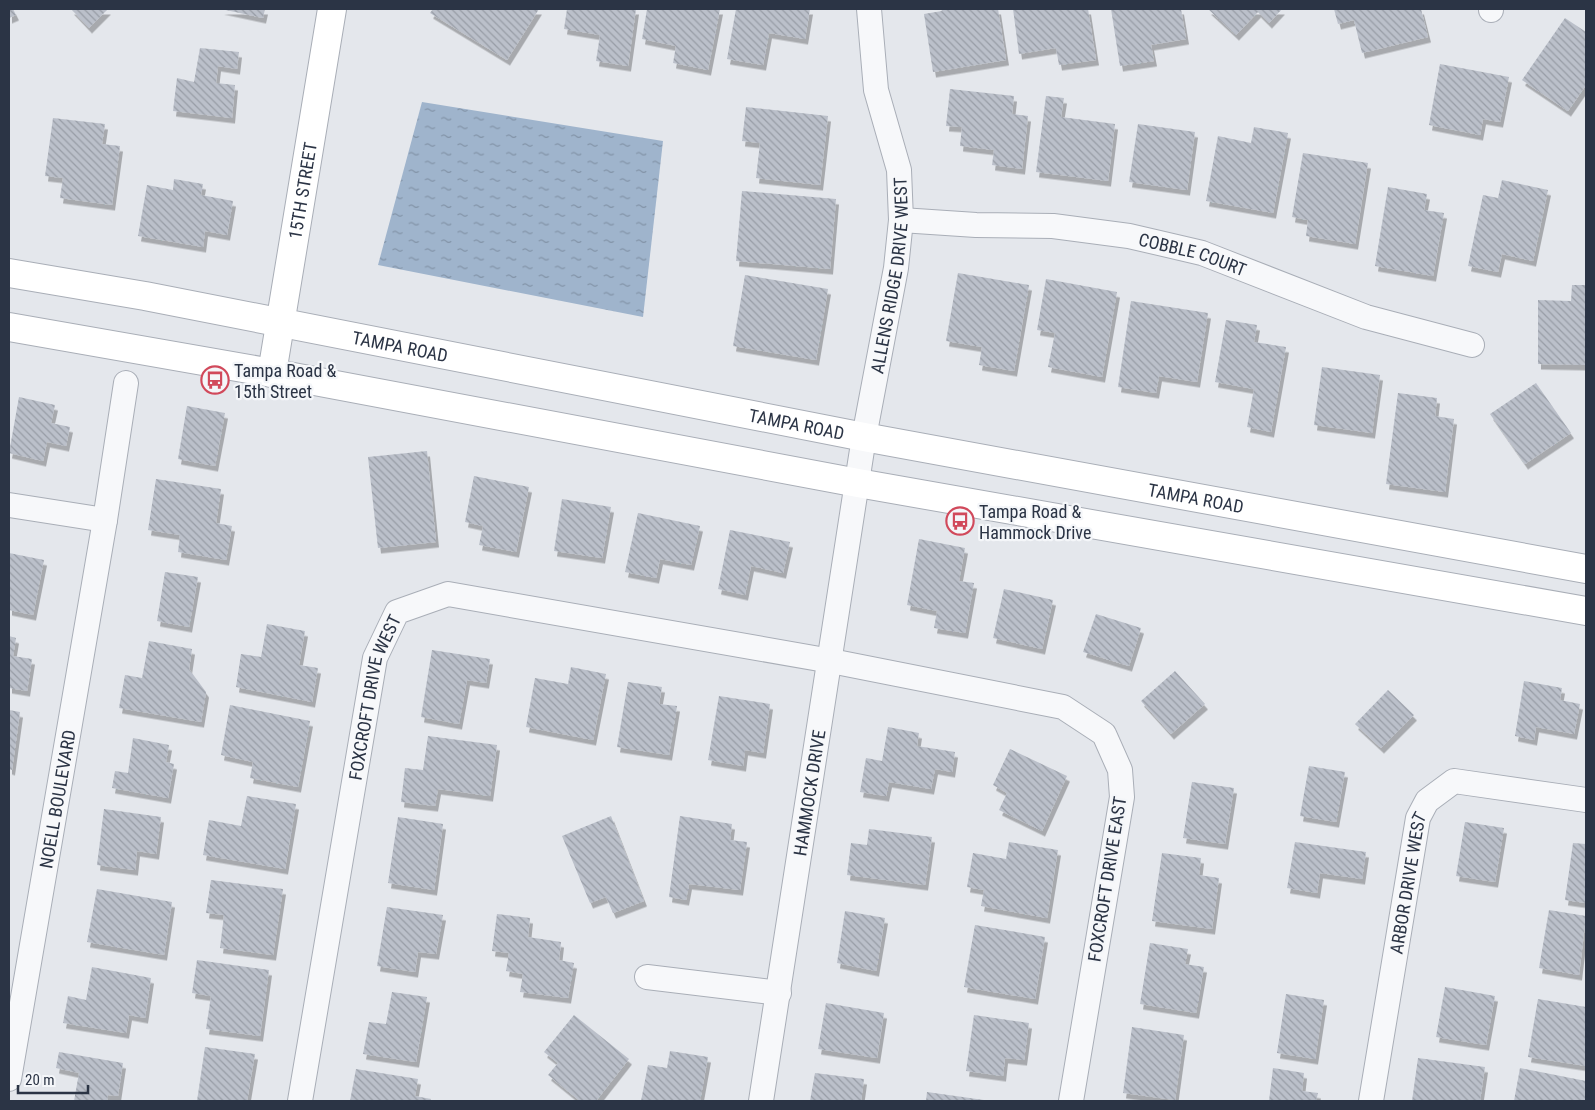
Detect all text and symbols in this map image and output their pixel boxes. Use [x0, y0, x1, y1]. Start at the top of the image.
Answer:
street label: 15TH STREET [284, 140, 320, 241]
street label: ALLENS RIDGE DRIVE WEST [866, 177, 912, 375]
street label: COBBLE COURT [1137, 228, 1250, 280]
street label: TAMPA ROAD [351, 326, 450, 366]
place label: Tampa Road & 15th Street [234, 360, 336, 402]
bus stop icon: Tampa Road & 15th Street [200, 365, 230, 395]
street label: TAMPA ROAD [747, 404, 846, 443]
street label: TAMPA ROAD [1146, 479, 1245, 517]
place label: Tampa Road & Hammock Drive [979, 501, 1091, 543]
bus stop icon: Tampa Road & Hammock Drive [945, 506, 975, 536]
street label: FOXCROFT DRIVE WEST [344, 611, 405, 782]
street label: NOELL BOULEVARD [35, 728, 79, 870]
street label: HAMMOCK DRIVE [789, 728, 829, 857]
street label: FOXCROFT DRIVE EAST [1084, 795, 1130, 963]
street label: ARBOR DRIVE WEST [1385, 808, 1430, 955]
scale bar [18, 1062, 88, 1094]
text: 20 m [25, 1071, 55, 1089]

